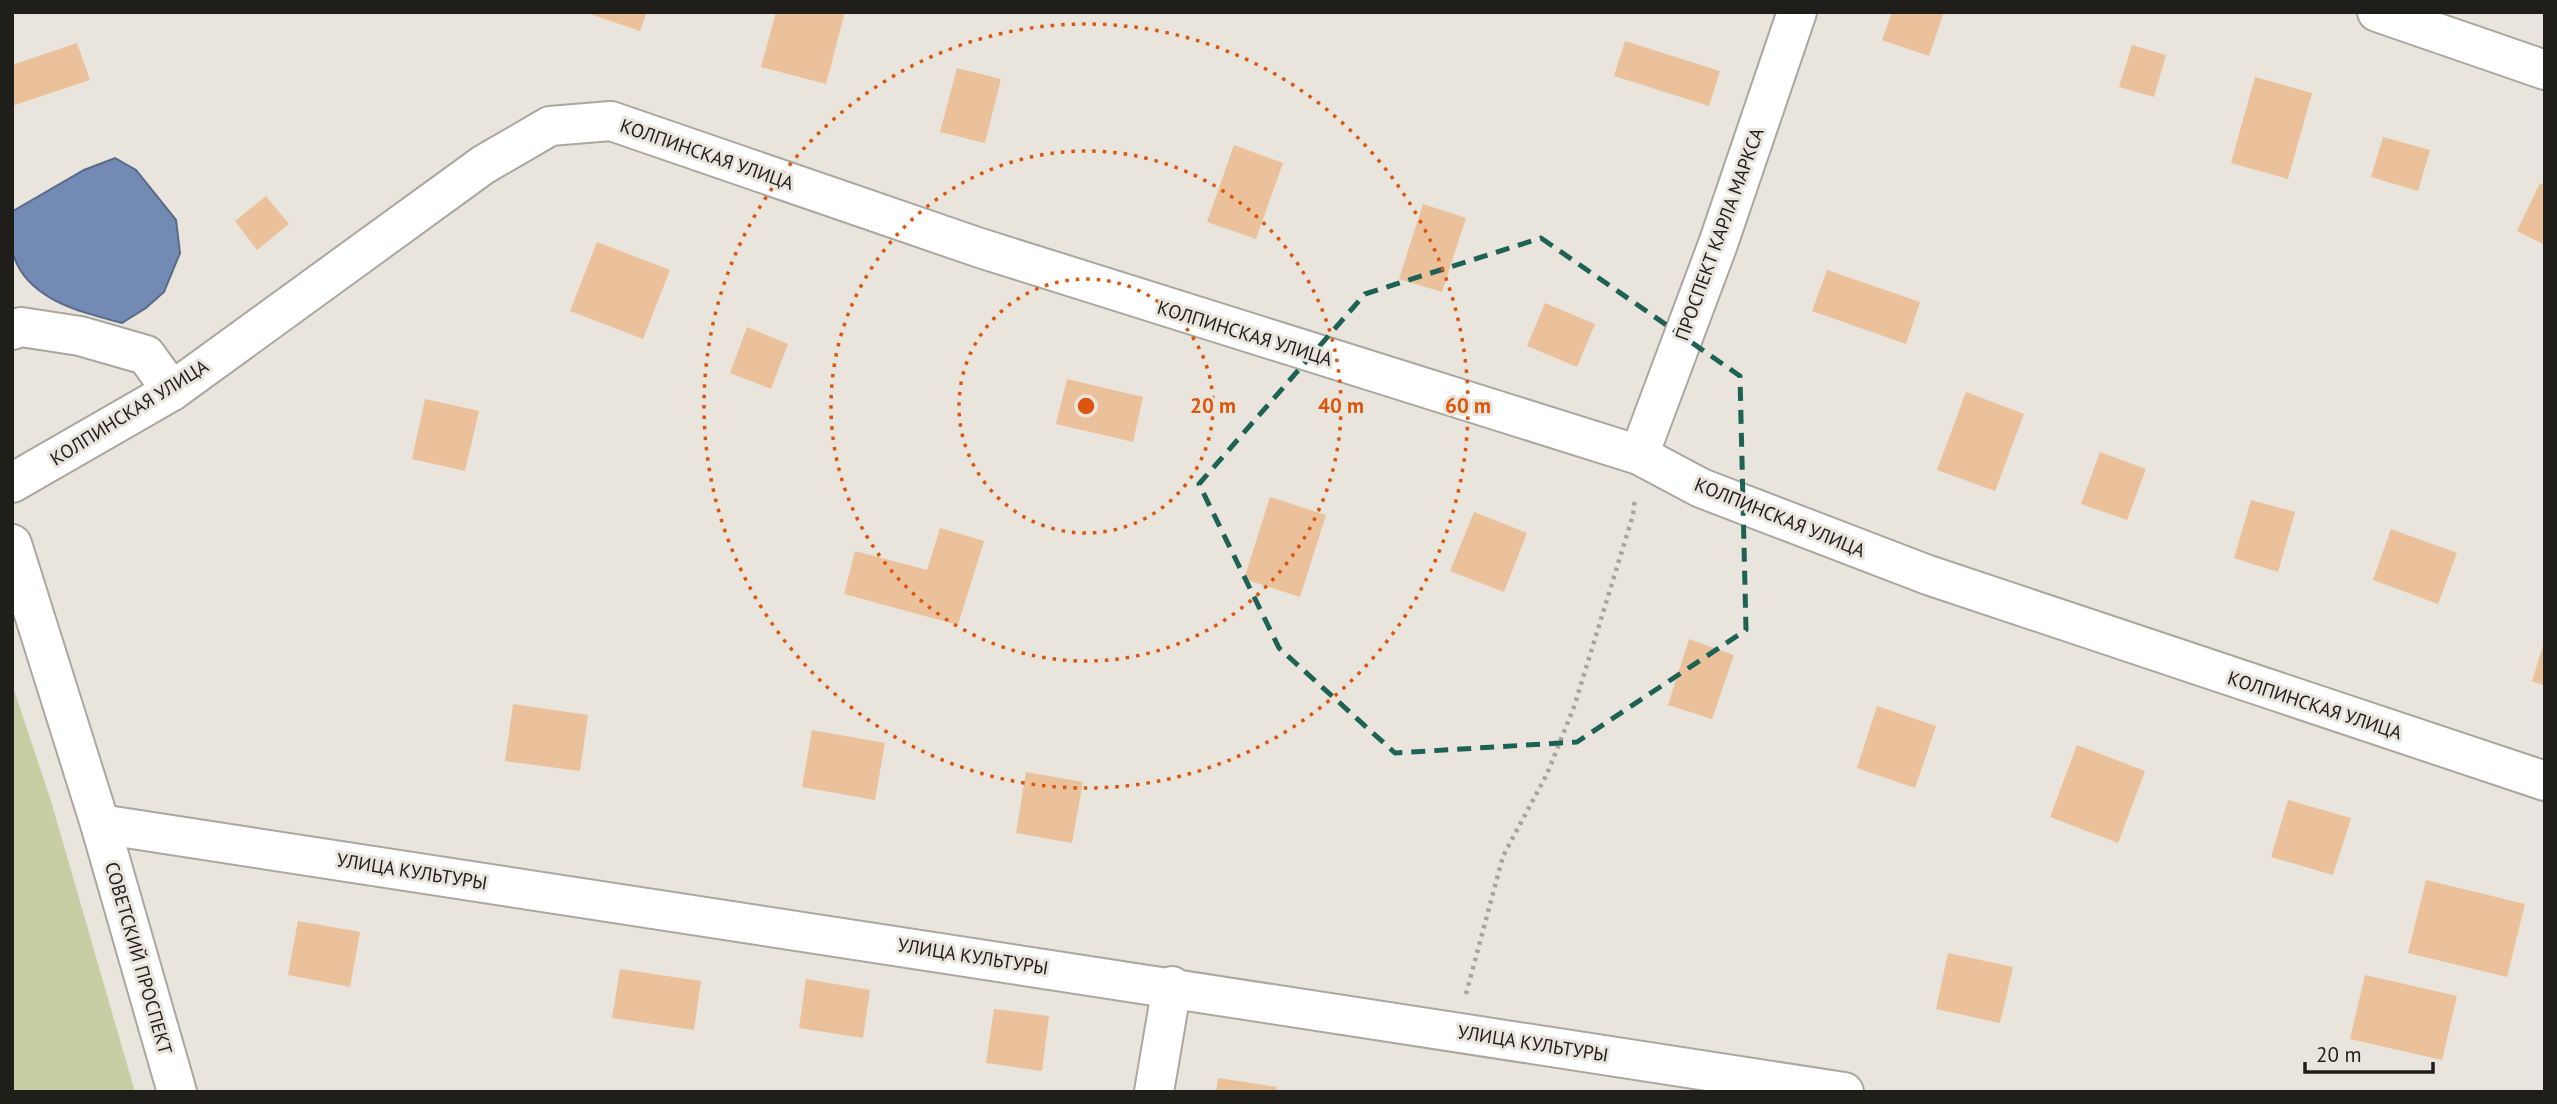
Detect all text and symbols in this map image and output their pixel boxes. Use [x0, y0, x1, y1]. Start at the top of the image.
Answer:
street label: КОЛПИНСКАЯ УЛИЦА [617, 113, 797, 195]
street label: ПРОСПЕКТ КАРЛА МАРКСА [1669, 124, 1769, 344]
street label: КОЛПИНСКАЯ УЛИЦА [1154, 295, 1336, 371]
street label: КОЛПИНСКАЯ УЛИЦА [45, 354, 213, 470]
text: 20 m [1190, 392, 1236, 419]
text: 40 m [1318, 392, 1364, 419]
text: 60 m [1445, 392, 1491, 419]
centre of rings [1074, 394, 1098, 418]
street label: КОЛПИНСКАЯ УЛИЦА [1691, 472, 1869, 562]
street label: КОЛПИНСКАЯ УЛИЦА [2225, 665, 2405, 745]
street label: УЛИЦА КУЛЬТУРЫ [335, 847, 489, 895]
street label: СОВЕТСКИЙ ПРОСПЕКТ [100, 859, 178, 1057]
street label: УЛИЦА КУЛЬТУРЫ [896, 932, 1050, 980]
street label: УЛИЦА КУЛЬТУРЫ [1456, 1019, 1610, 1067]
scale bar [2305, 1030, 2433, 1074]
text: 20 m [2316, 1041, 2362, 1068]

